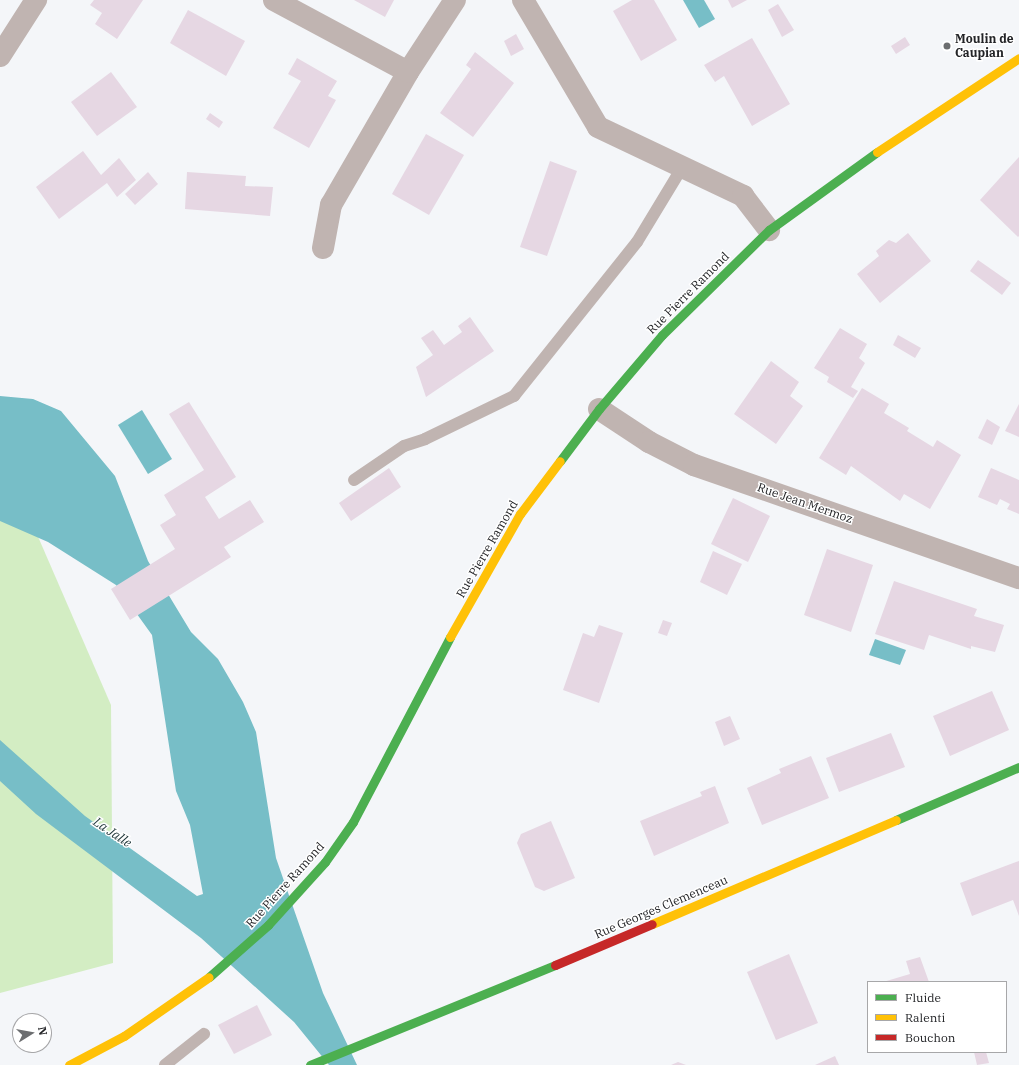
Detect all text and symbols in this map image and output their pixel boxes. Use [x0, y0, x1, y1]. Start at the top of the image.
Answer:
place label: Moulin de Caupian [955, 32, 1014, 60]
marker: Moulin de Caupian [942, 41, 952, 51]
street label: Rue Pierre Ramond [644, 249, 732, 337]
street label: Rue Jean Mermoz [755, 480, 855, 526]
street label: Rue Pierre Ramond [453, 498, 521, 600]
water label: La Jalle [90, 815, 134, 851]
street label: Rue Pierre Ramond [243, 839, 327, 931]
street label: Rue Georges Clemenceau [592, 872, 730, 942]
legend [867, 981, 1007, 1053]
text: Fluide [905, 990, 941, 1005]
text: Ralenti [905, 1010, 945, 1025]
north arrow [12, 1013, 52, 1053]
text: N [35, 1025, 50, 1037]
text: Bouchon [905, 1030, 955, 1045]

